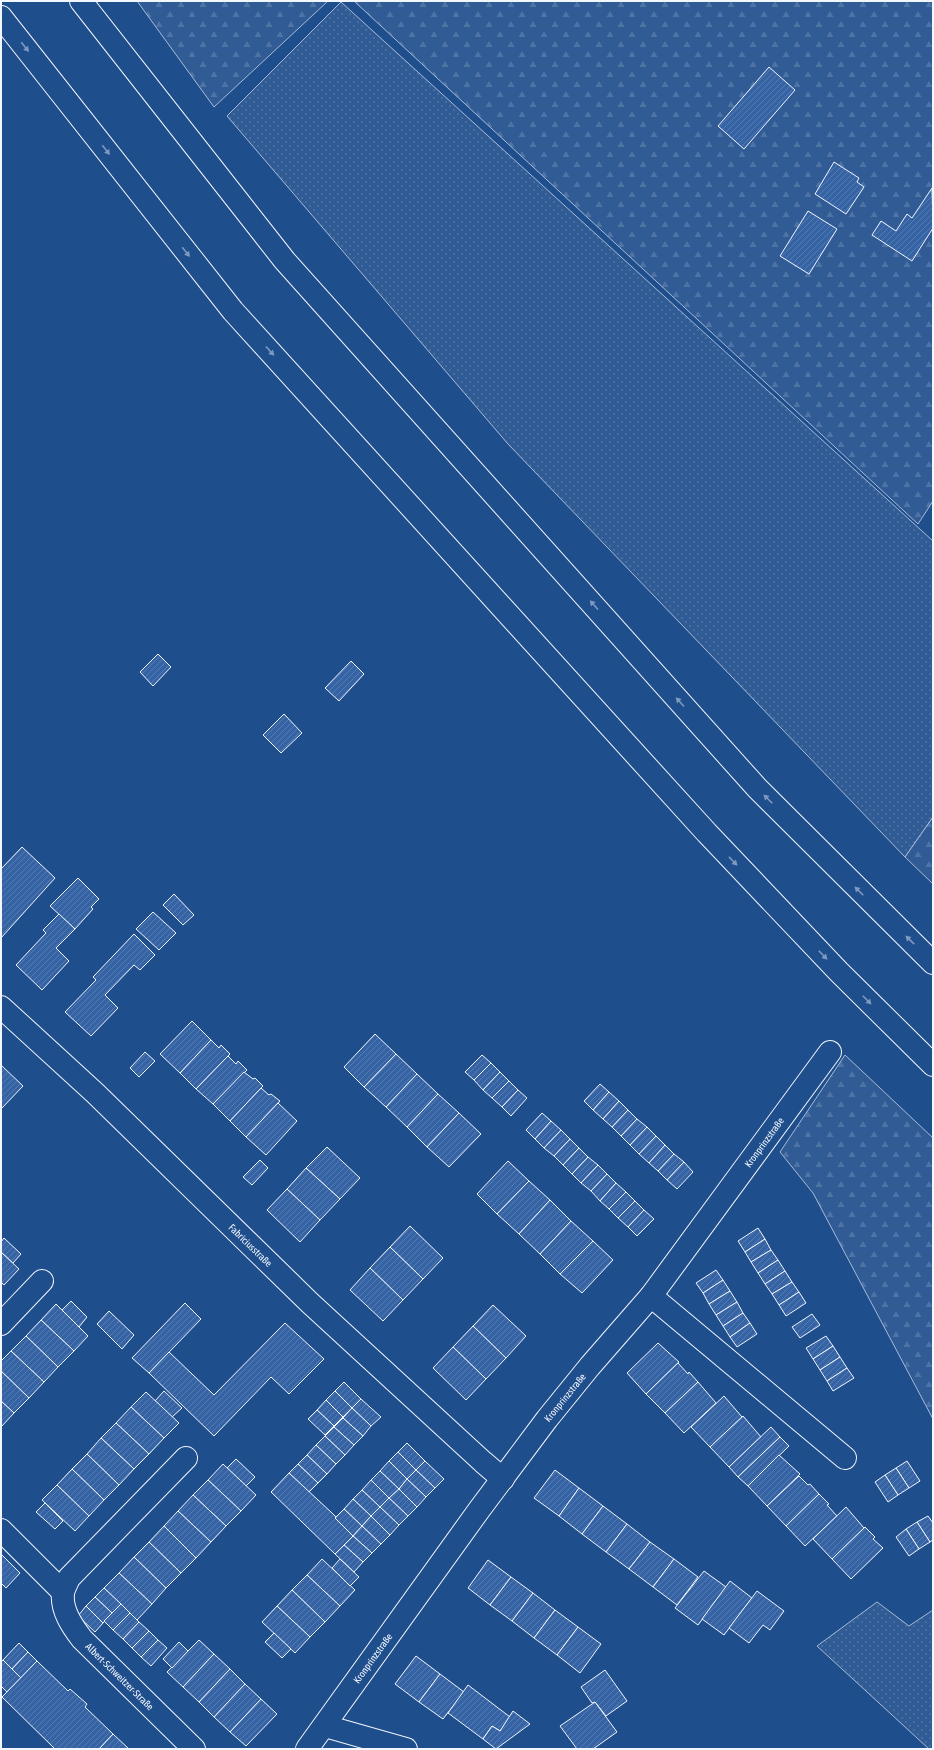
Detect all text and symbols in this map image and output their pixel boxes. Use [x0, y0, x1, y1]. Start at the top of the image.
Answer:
one-way arrow [21, 42, 29, 53]
one-way arrow [101, 144, 110, 155]
one-way arrow [182, 246, 190, 257]
one-way arrow [265, 346, 274, 356]
one-way arrow [589, 600, 598, 611]
one-way arrow [676, 697, 685, 707]
one-way arrow [763, 794, 773, 803]
one-way arrow [729, 856, 738, 866]
one-way arrow [854, 886, 864, 896]
one-way arrow [905, 936, 915, 945]
one-way arrow [818, 950, 828, 960]
one-way arrow [862, 995, 872, 1005]
street label: Kronprinzstraße [742, 1115, 786, 1169]
street label: Fabriciusstraße [227, 1222, 275, 1269]
street label: Kronprinzstraße [542, 1371, 588, 1424]
street label: Kronprinzstraße [351, 1631, 394, 1685]
street label: Albert-Schweitzer-Straße [84, 1641, 157, 1712]

